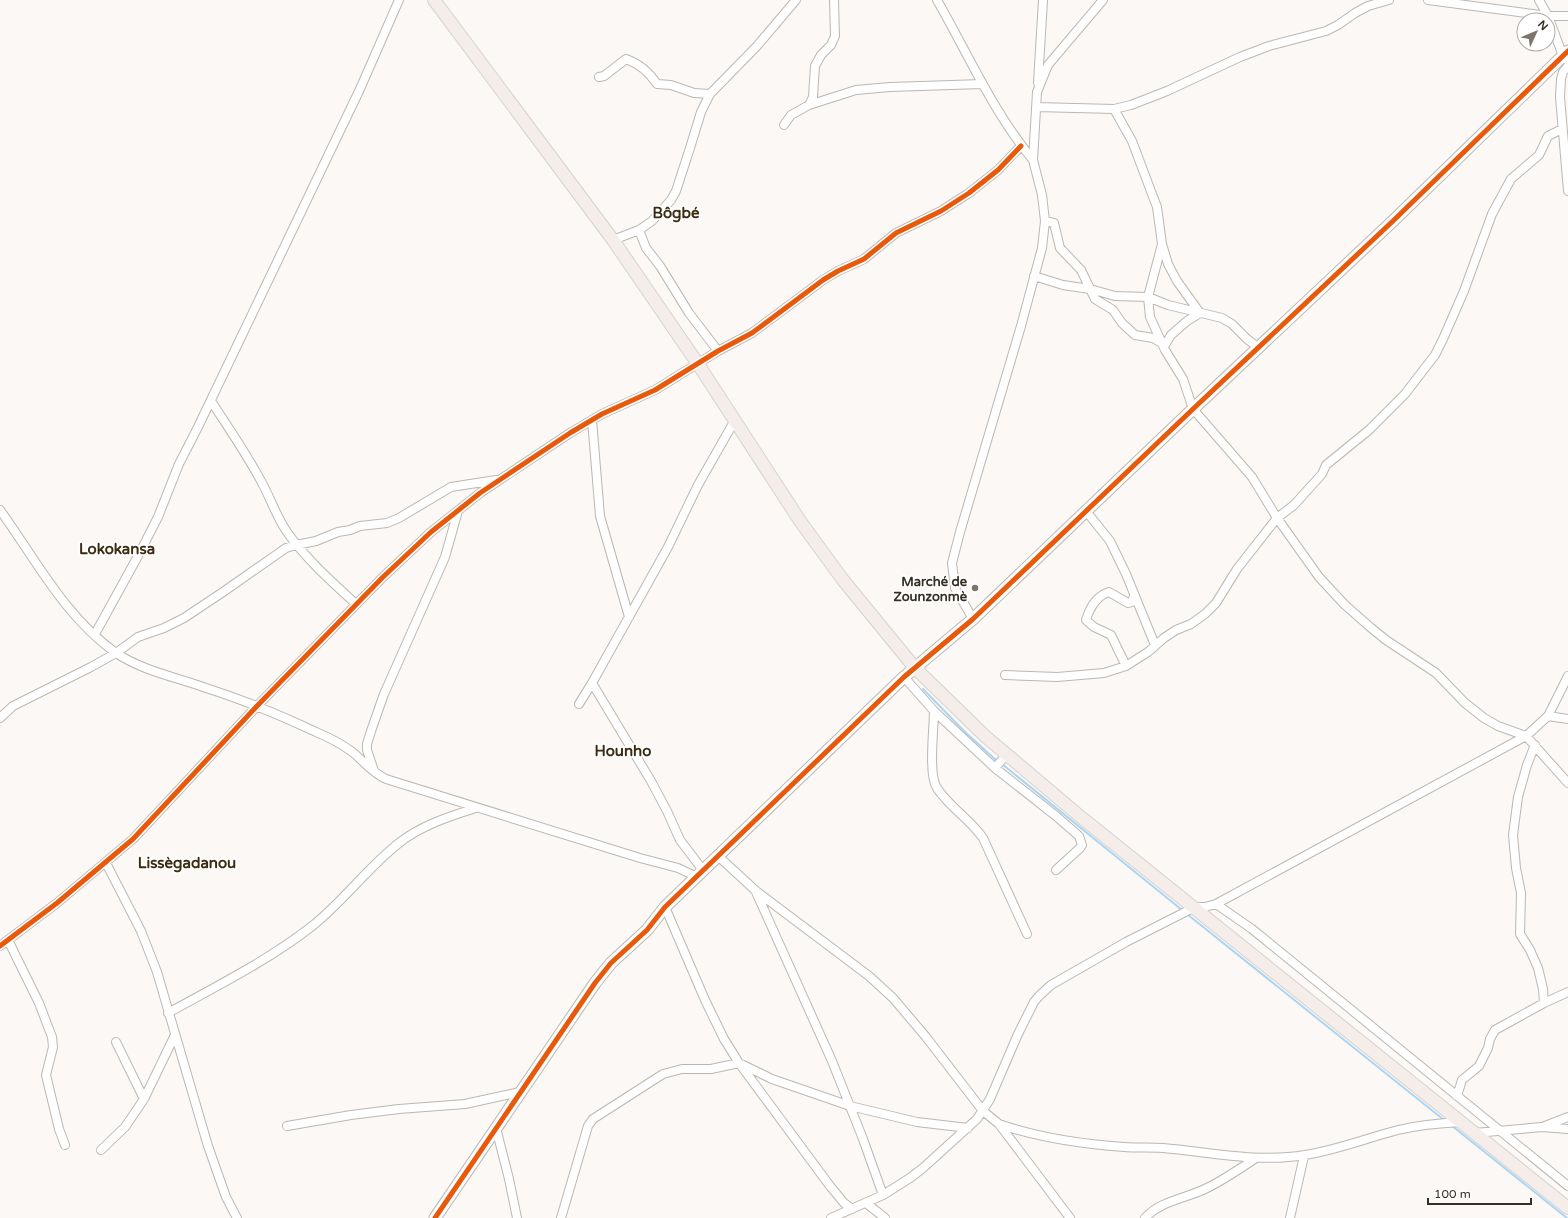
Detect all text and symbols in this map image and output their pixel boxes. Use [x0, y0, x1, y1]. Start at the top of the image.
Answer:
north arrow [1516, 12, 1556, 52]
text: N [1535, 18, 1551, 33]
district label: Bôgbé [653, 204, 700, 223]
district label: Lokokansa [79, 540, 155, 558]
place label: Marché de Zounzonmè [893, 574, 968, 605]
marker: Marché de Zounzonmè [970, 583, 980, 593]
district label: Hounho [595, 742, 651, 760]
district label: Lissègadanou [138, 854, 236, 873]
scale bar [1428, 1180, 1531, 1206]
text: 100 m [1434, 1187, 1471, 1201]

